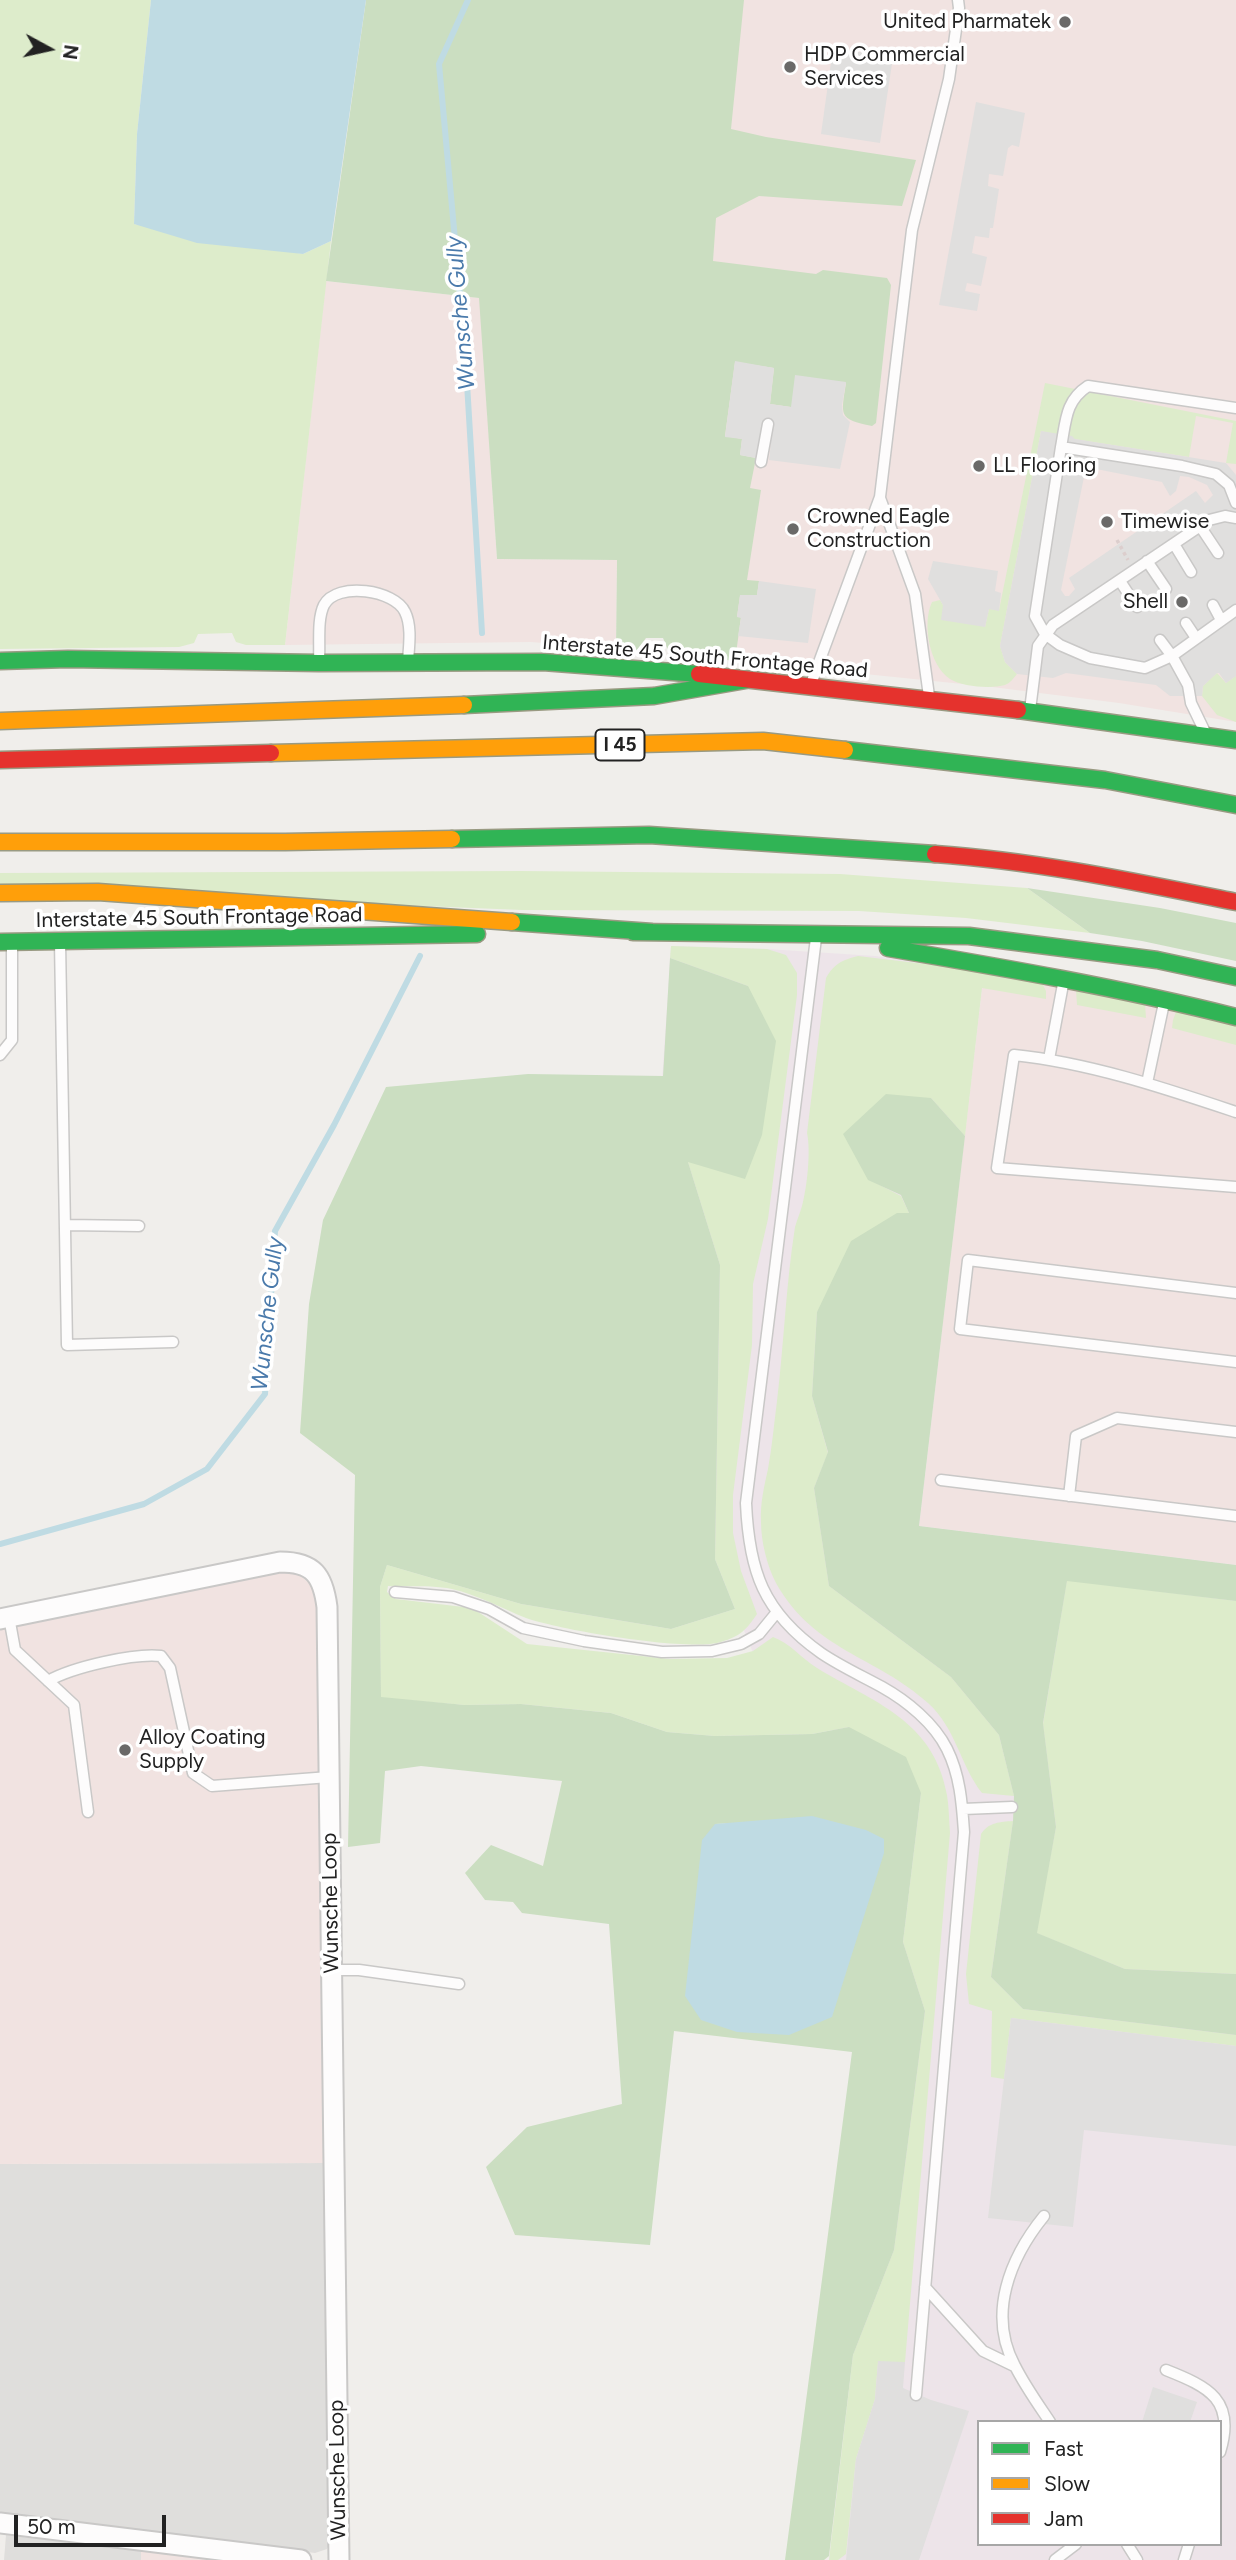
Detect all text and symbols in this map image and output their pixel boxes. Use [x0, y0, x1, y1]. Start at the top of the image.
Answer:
place label: United Pharmatek [883, 9, 1051, 35]
north arrow [14, 14, 84, 84]
marker: United Pharmatek [1057, 14, 1073, 30]
place label: HDP Commercial Services [804, 42, 965, 92]
text: N [58, 43, 83, 61]
marker: HDP Commercial Services [782, 59, 798, 75]
water label: Wunsche Gully [441, 235, 481, 391]
place label: LL Flooring [993, 453, 1096, 479]
marker: LL Flooring [971, 458, 987, 474]
place label: Crowned Eagle Construction [807, 504, 950, 554]
place label: Timewise [1121, 509, 1209, 535]
marker: Timewise [1099, 514, 1115, 530]
marker: Crowned Eagle Construction [785, 521, 801, 537]
place label: Shell [1123, 589, 1168, 615]
marker: Shell [1174, 594, 1190, 610]
street label: Interstate 45 South Frontage Road [541, 630, 869, 684]
road number: I 45 [596, 730, 644, 760]
street label: Interstate 45 South Frontage Road [35, 903, 363, 933]
water label: Wunsche Gully [246, 1236, 290, 1392]
place label: Alloy Coating Supply [139, 1725, 265, 1775]
marker: Alloy Coating Supply [117, 1742, 133, 1758]
street label: Wunsche Loop [317, 1832, 345, 1974]
street label: Wunsche Loop [324, 2399, 352, 2541]
legend [977, 2420, 1222, 2546]
text: Fast [1044, 2436, 1084, 2461]
text: Slow [1044, 2471, 1090, 2496]
scale bar [18, 2500, 170, 2544]
text: Jam [1044, 2506, 1083, 2531]
text: 50 m [27, 2514, 76, 2539]

